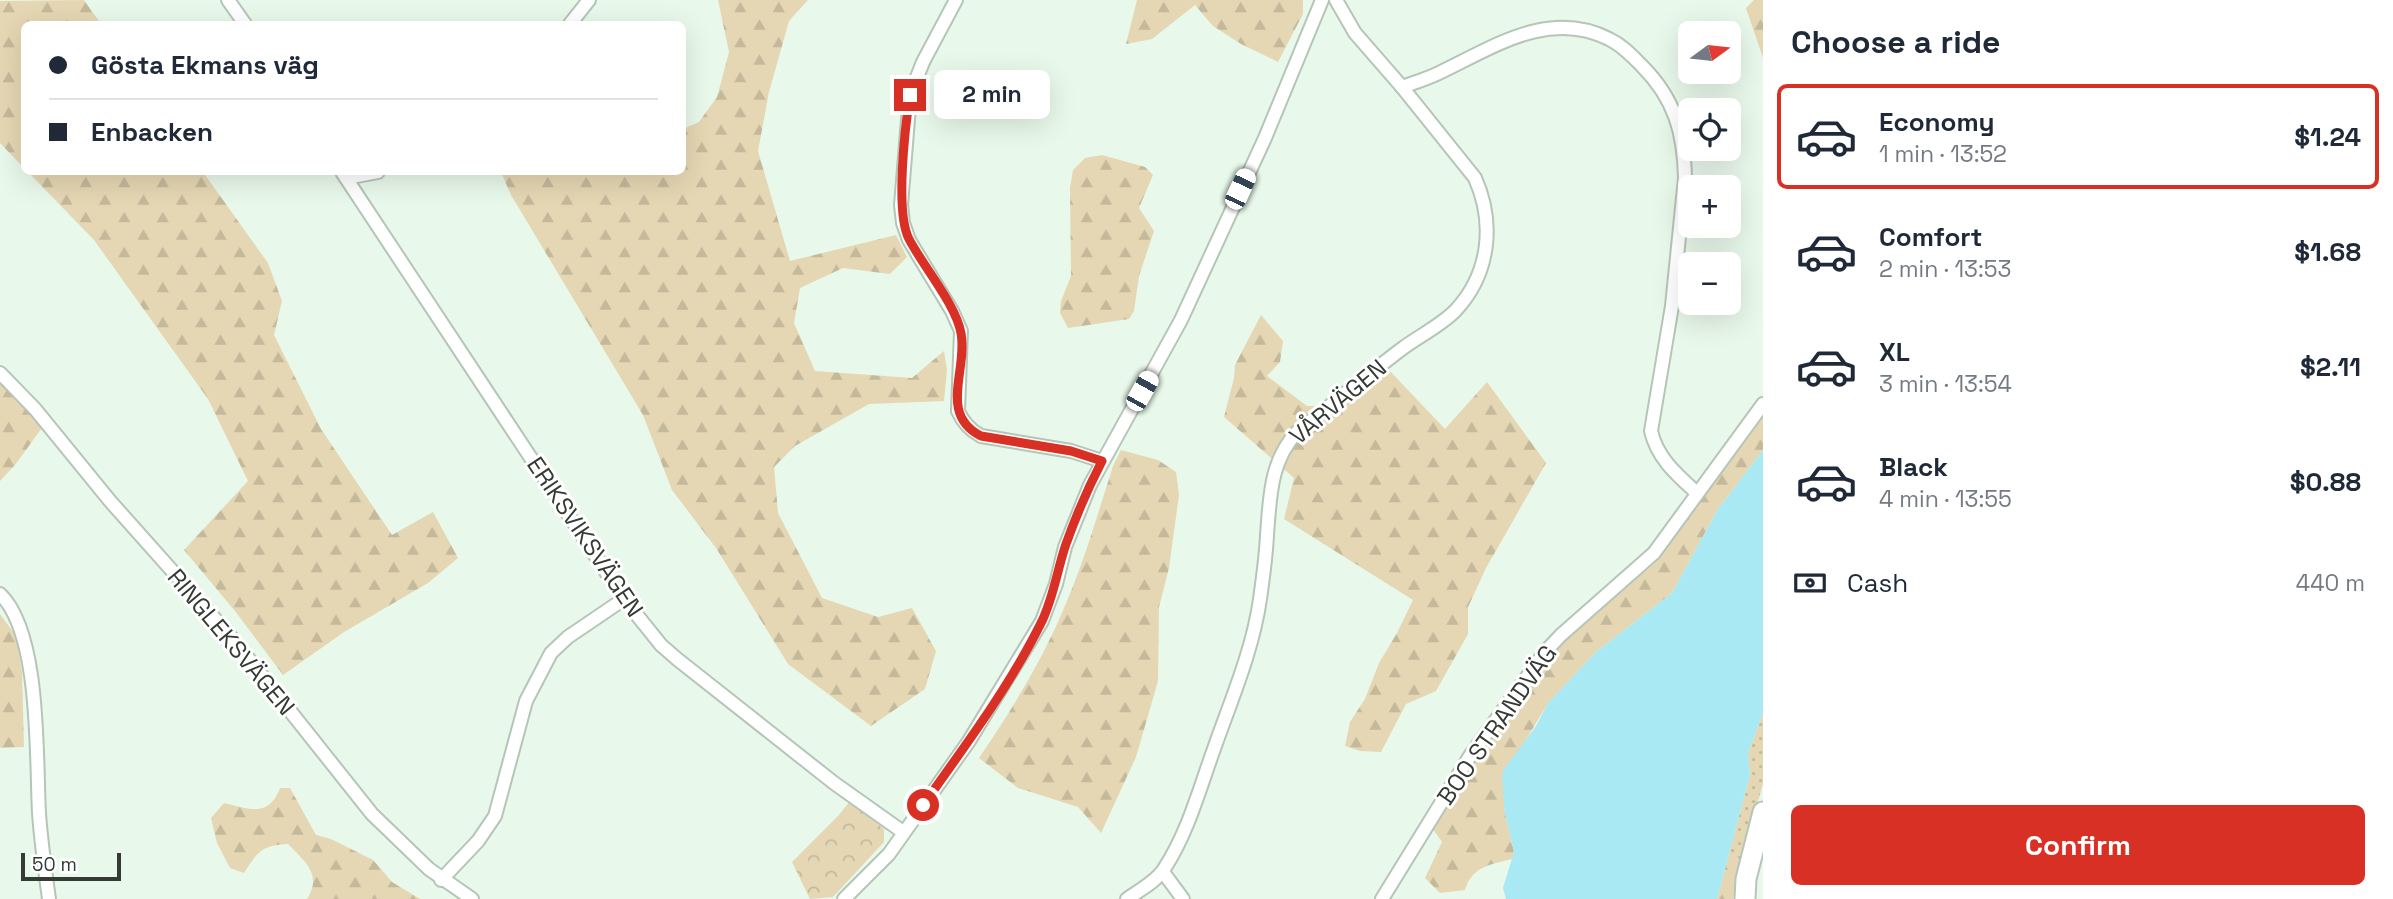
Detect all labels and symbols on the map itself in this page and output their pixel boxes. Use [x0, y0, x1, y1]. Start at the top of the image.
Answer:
north arrow [1678, 21, 1741, 84]
callout: 2 min [934, 70, 1050, 119]
route end [894, 79, 926, 111]
car [1222, 166, 1259, 212]
street label: VÅRVÄGEN [1283, 352, 1393, 451]
car [1123, 368, 1162, 414]
street label: ERIKSVIKSVÄGEN [520, 451, 651, 623]
street label: RINGLEKSVÄGEN [161, 562, 302, 721]
street label: BOO STRANDVÄG [1430, 639, 1563, 811]
route start [907, 789, 939, 821]
scale bar [21, 850, 121, 882]

